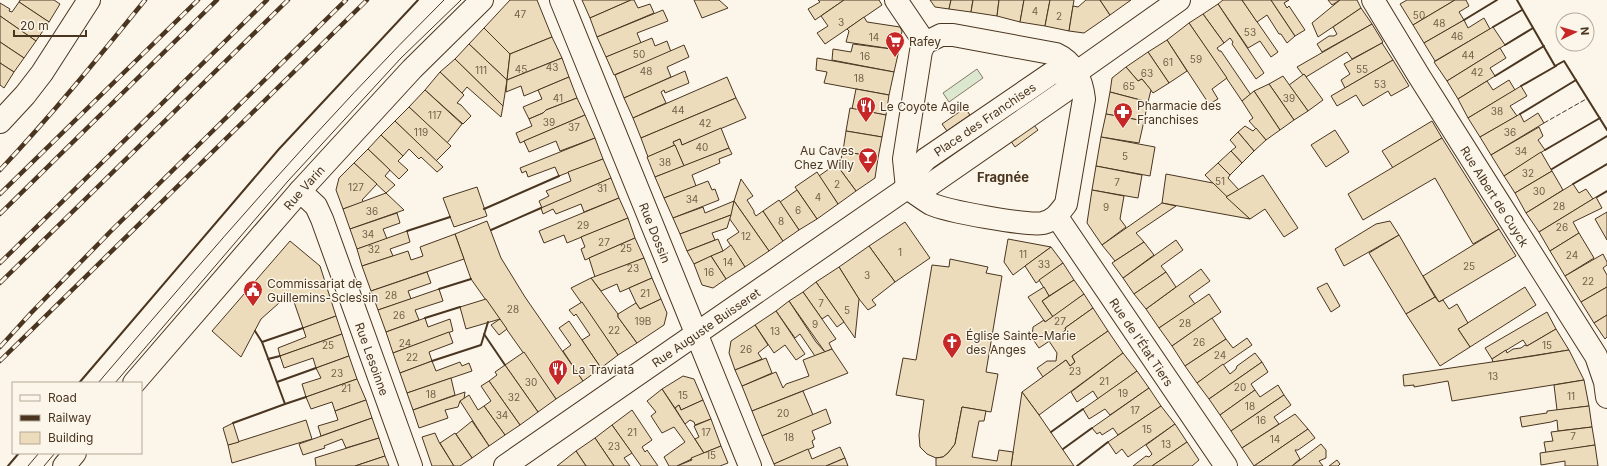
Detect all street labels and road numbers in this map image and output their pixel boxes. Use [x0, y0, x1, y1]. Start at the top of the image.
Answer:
street label: Place des Franchises [931, 79, 1039, 159]
street label: Rue Albert de Cuyck [1458, 143, 1533, 250]
street label: Rue Varin [280, 162, 327, 213]
street label: Rue Dossin [636, 200, 674, 265]
street label: Rue Auguste Buisseret [649, 284, 763, 370]
street label: Rue de l'État Tiers [1107, 295, 1177, 389]
street label: Rue Lesoinne [352, 320, 392, 398]

